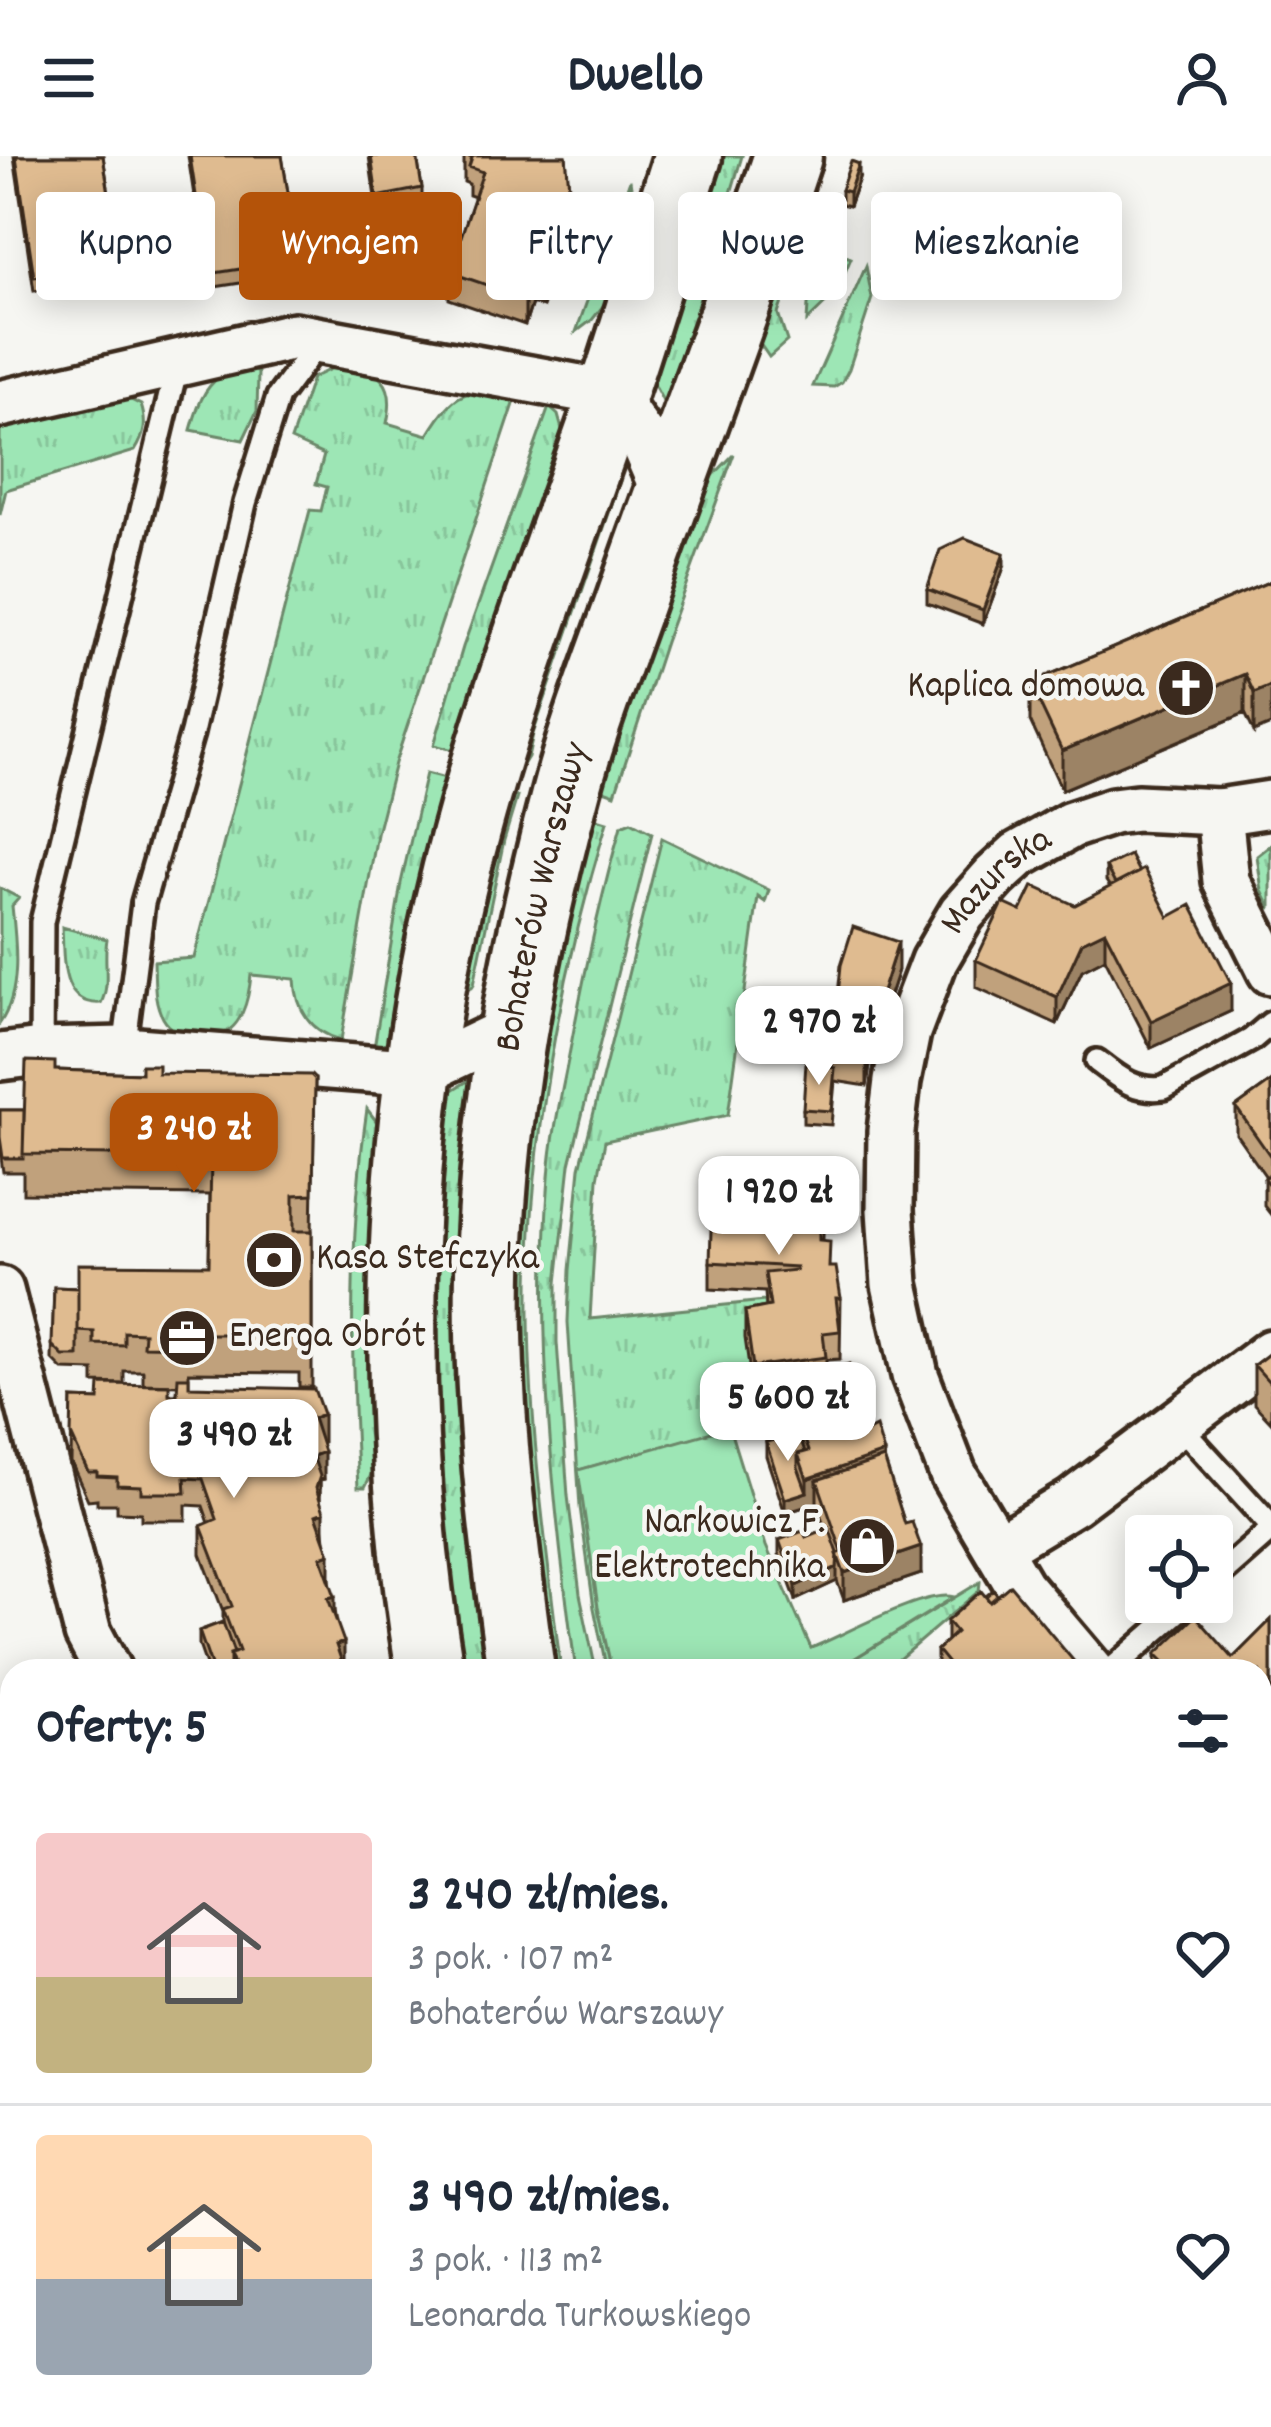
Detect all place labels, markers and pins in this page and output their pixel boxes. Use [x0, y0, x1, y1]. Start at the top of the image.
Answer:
church icon: Kaplica domowa [1155, 657, 1217, 719]
place label: Kaplica domowa [907, 661, 1145, 716]
pin: 2 970 zł [695, 986, 943, 1088]
pin: 3 240 zł [70, 1093, 318, 1195]
pin: 1 920 zł [655, 1156, 903, 1258]
bank icon: Kasa Stefczyka [243, 1229, 305, 1291]
place label: Kasa Stefczyka [316, 1233, 540, 1288]
office icon: Energa Obrót [156, 1307, 218, 1369]
place label: Energa Obrót [229, 1311, 426, 1366]
pin: 5 600 zł [664, 1362, 912, 1464]
pin: 3 490 zł [110, 1399, 358, 1501]
place label: Narkowicz F. Elektrotechnika [594, 1497, 826, 1597]
shop icon: Narkowicz F. Elektrotechnika [836, 1515, 898, 1577]

